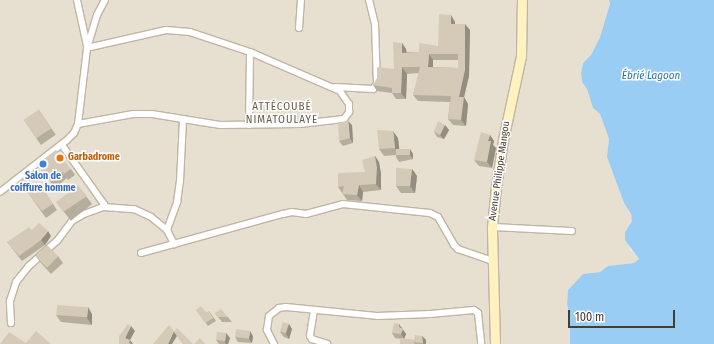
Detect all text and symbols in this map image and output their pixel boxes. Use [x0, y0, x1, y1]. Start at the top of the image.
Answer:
water label: Ébrié Lagoon [622, 69, 680, 83]
district label: ATTÉCOUBÉ NIMATOULAYE [246, 101, 318, 127]
street label: Avenue Philippe Mangou [487, 120, 513, 222]
place label: Garbadrome [68, 152, 120, 164]
marker: Garbadrome [55, 153, 65, 163]
marker: Salon de coiffure homme [38, 159, 48, 169]
place label: Salon de coiffure homme [10, 170, 76, 194]
scale bar [570, 302, 677, 328]
text: 100 m [575, 310, 604, 324]

